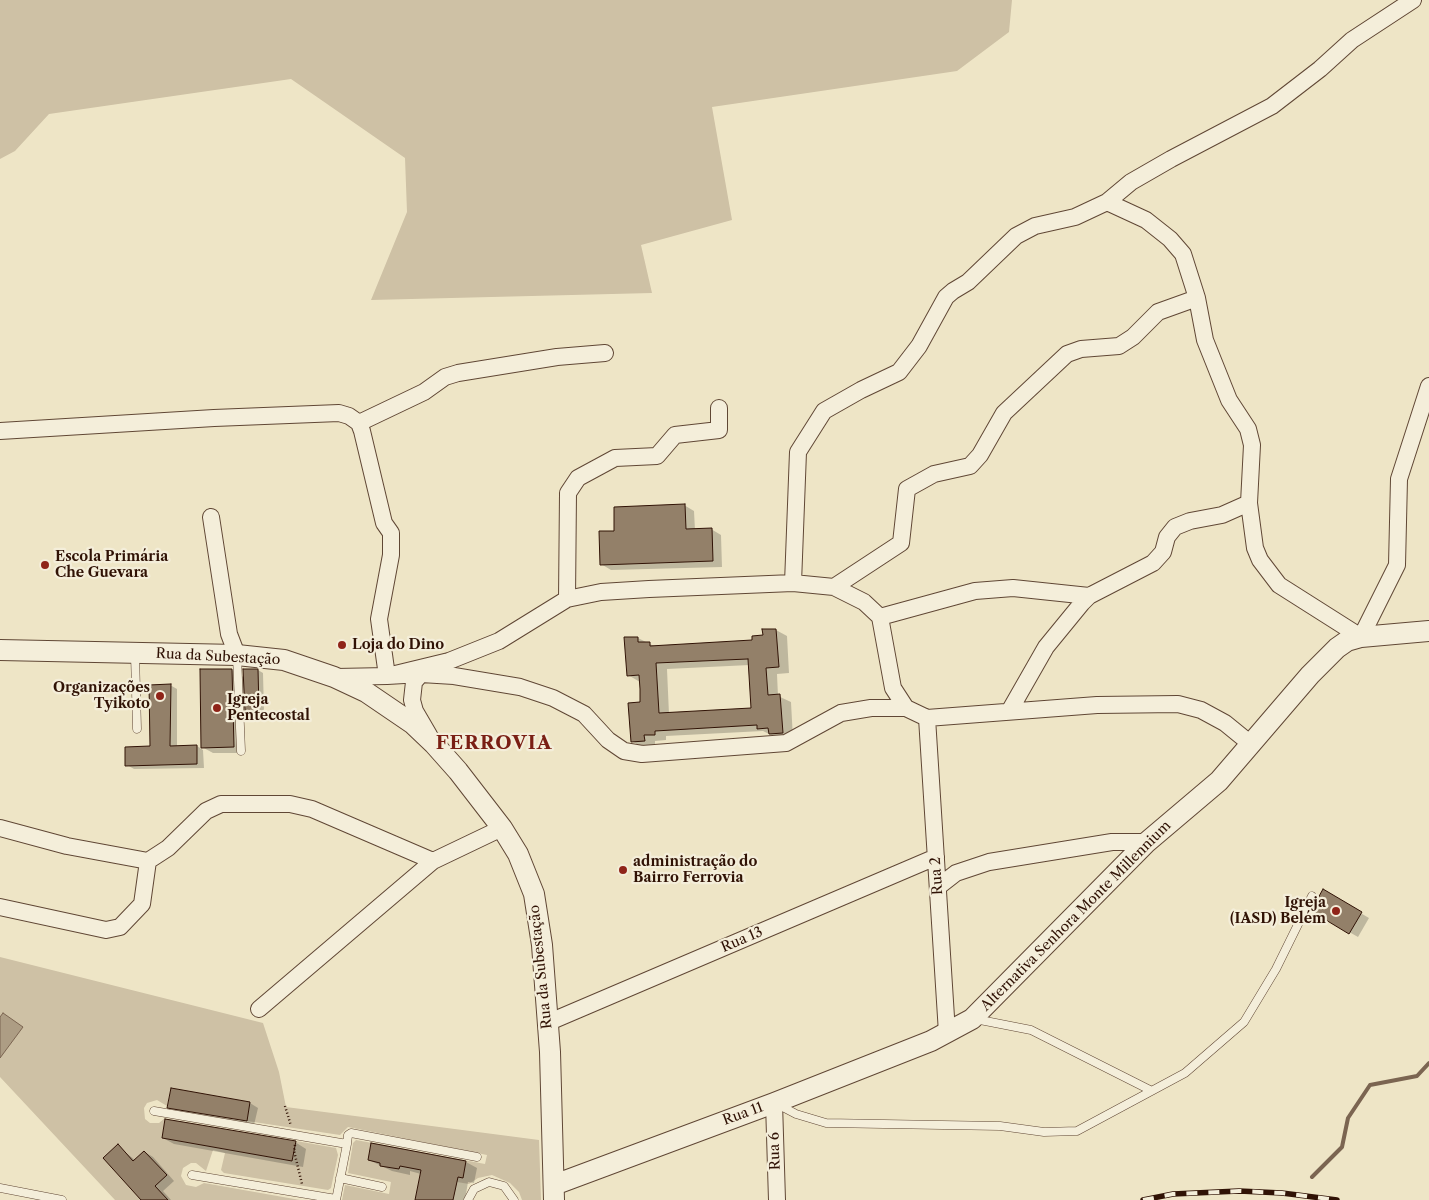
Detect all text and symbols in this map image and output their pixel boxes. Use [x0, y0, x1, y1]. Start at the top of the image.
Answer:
place label: Escola Primária Che Guevara [55, 549, 168, 582]
marker: Escola Primária Che Guevara [39, 559, 51, 571]
place label: Loja do Dino [352, 637, 444, 653]
marker: Loja do Dino [336, 639, 348, 651]
street label: Rua da Subestação [155, 645, 281, 669]
place label: Organizações Tyikoto [53, 680, 150, 712]
marker: Organizações Tyikoto [154, 690, 166, 702]
place label: Igreja Pentecostal [227, 692, 310, 724]
marker: Igreja Pentecostal [211, 702, 223, 714]
district label: FERROVIA [435, 733, 553, 755]
street label: Alternativa Senhora Monte Millennium [978, 818, 1174, 1014]
place label: administração do Bairro Ferrovia [633, 854, 757, 886]
street label: Rua 2 [927, 856, 947, 896]
marker: administração do Bairro Ferrovia [617, 864, 629, 876]
place label: Igreja (IASD) Belém [1230, 895, 1326, 928]
street label: Rua da Subestação [526, 904, 556, 1030]
marker: Igreja (IASD) Belém [1330, 905, 1342, 917]
street label: Rua 13 [719, 924, 765, 956]
street label: Rua 11 [721, 1099, 765, 1129]
street label: Rua 6 [766, 1132, 784, 1170]

